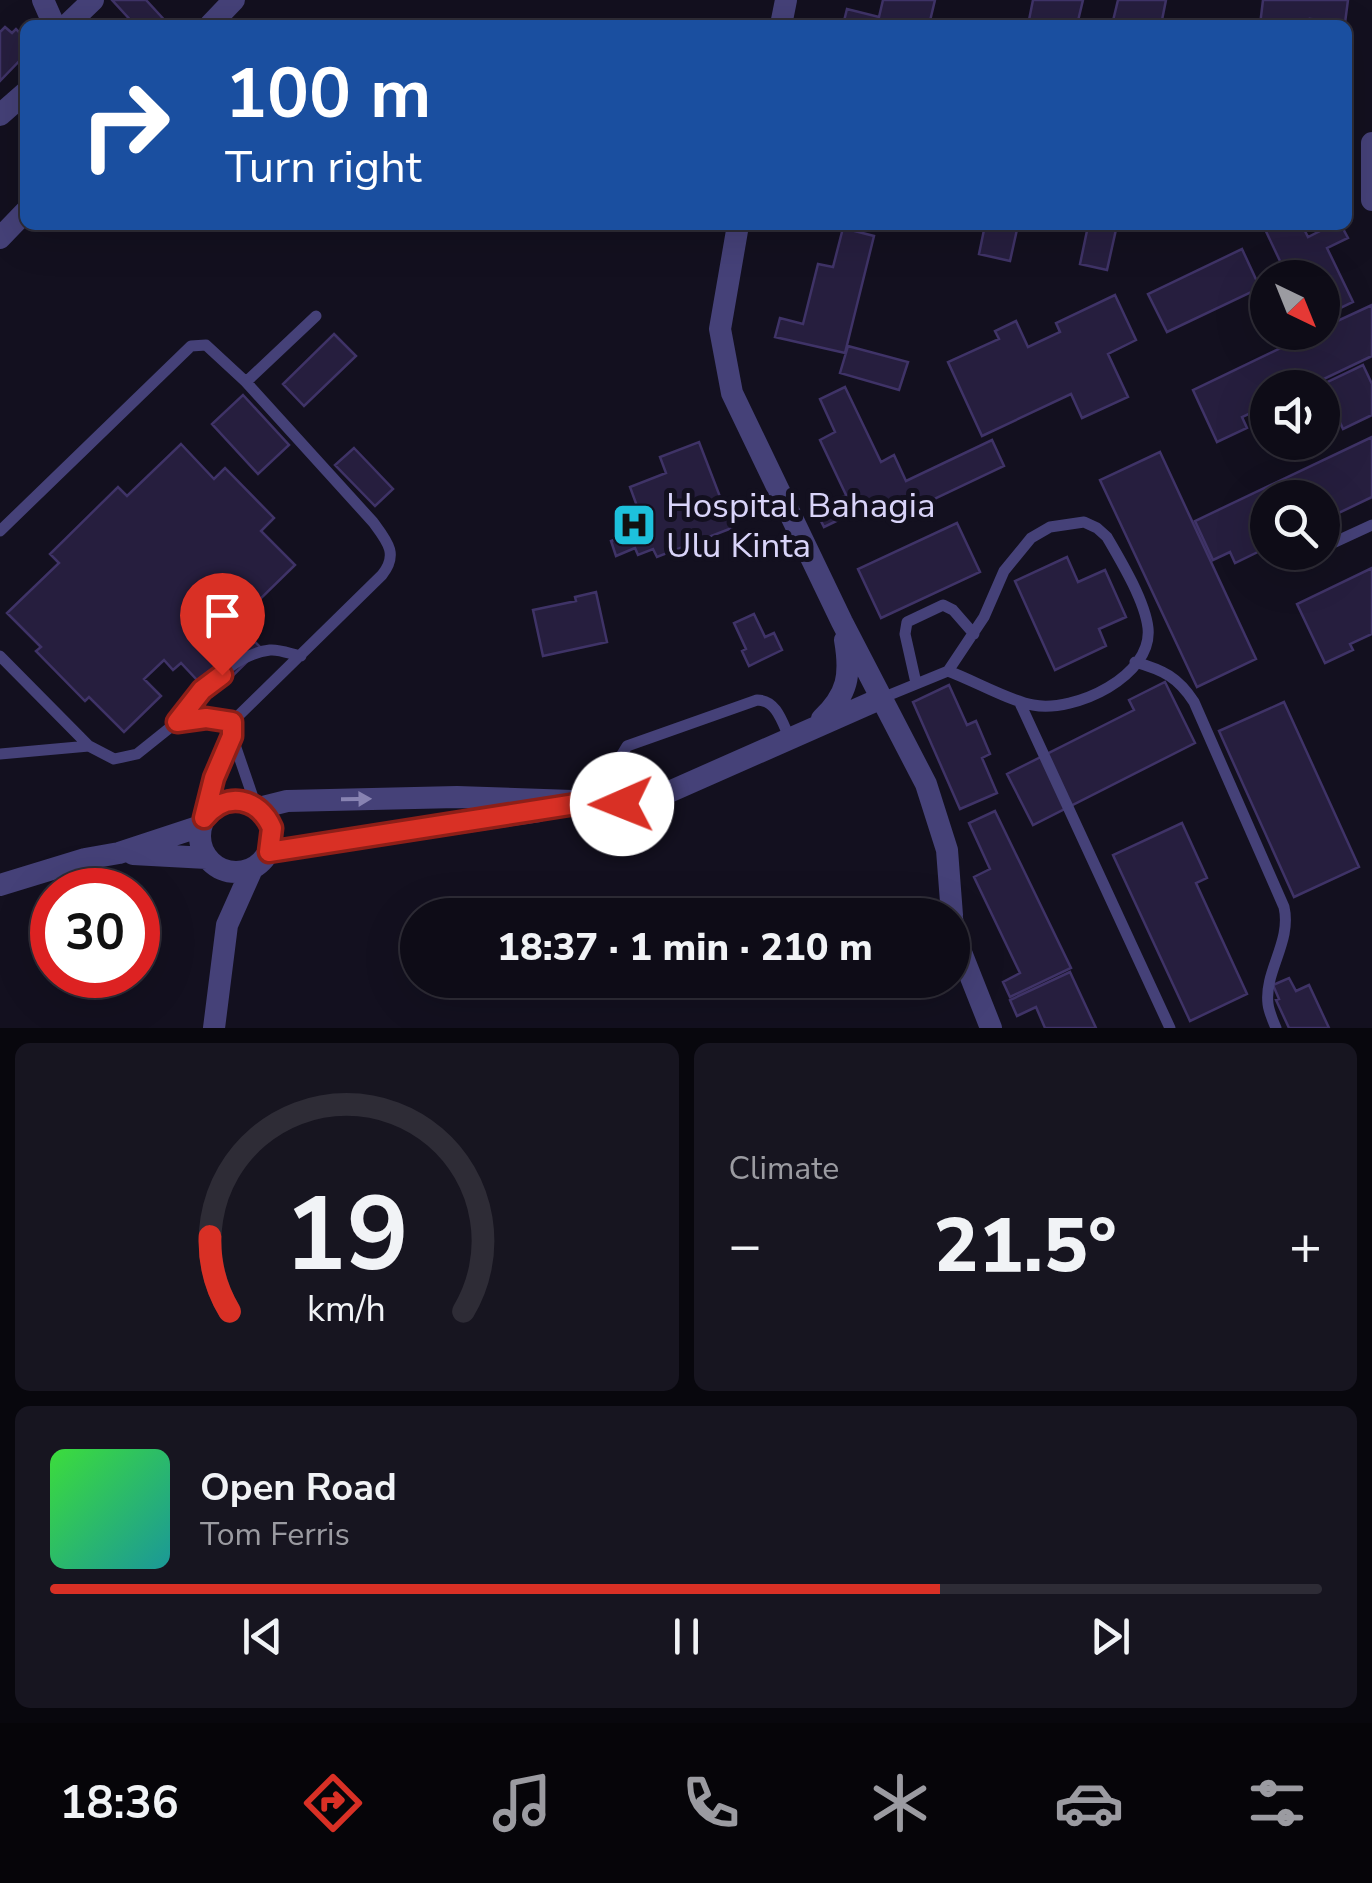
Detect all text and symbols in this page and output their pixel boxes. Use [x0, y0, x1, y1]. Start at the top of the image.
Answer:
text: 100 m [225, 46, 431, 142]
icon: right [60, 60, 190, 190]
text: Turn right [225, 137, 422, 198]
north arrow [1250, 260, 1340, 350]
map controls [1250, 260, 1340, 570]
button: sound [1250, 370, 1340, 460]
button: search [1250, 480, 1340, 570]
place label: Hospital Bahagia Ulu Kinta [666, 482, 935, 569]
hospital icon: Hospital Bahagia Ulu Kinta [611, 502, 657, 548]
pin [180, 573, 265, 676]
icon: arrive [195, 588, 250, 643]
position arrow [570, 752, 674, 856]
one-way arrow [340, 791, 372, 807]
speed limit sign: 30 [30, 868, 160, 998]
text: 18:37 · 1 min · 210 m [497, 922, 873, 973]
text: Climate [729, 1147, 839, 1190]
text: 19 [284, 1164, 409, 1306]
text: 21.5° [934, 1195, 1117, 1297]
text: − [729, 1208, 762, 1283]
text: + [1289, 1208, 1322, 1283]
text: km/h [307, 1285, 386, 1334]
text: Open Road [200, 1462, 397, 1513]
text: Tom Ferris [200, 1513, 350, 1556]
icon: previous [235, 1609, 290, 1664]
icon: pause [659, 1609, 714, 1664]
icon: next [1083, 1609, 1138, 1664]
icon: directions [298, 1768, 368, 1838]
icon: music [487, 1768, 557, 1838]
icon: phone [676, 1768, 746, 1838]
icon: climate [865, 1768, 935, 1838]
icon: car [1054, 1768, 1124, 1838]
icon: filters [1242, 1768, 1312, 1838]
text: 18:36 [59, 1773, 179, 1834]

